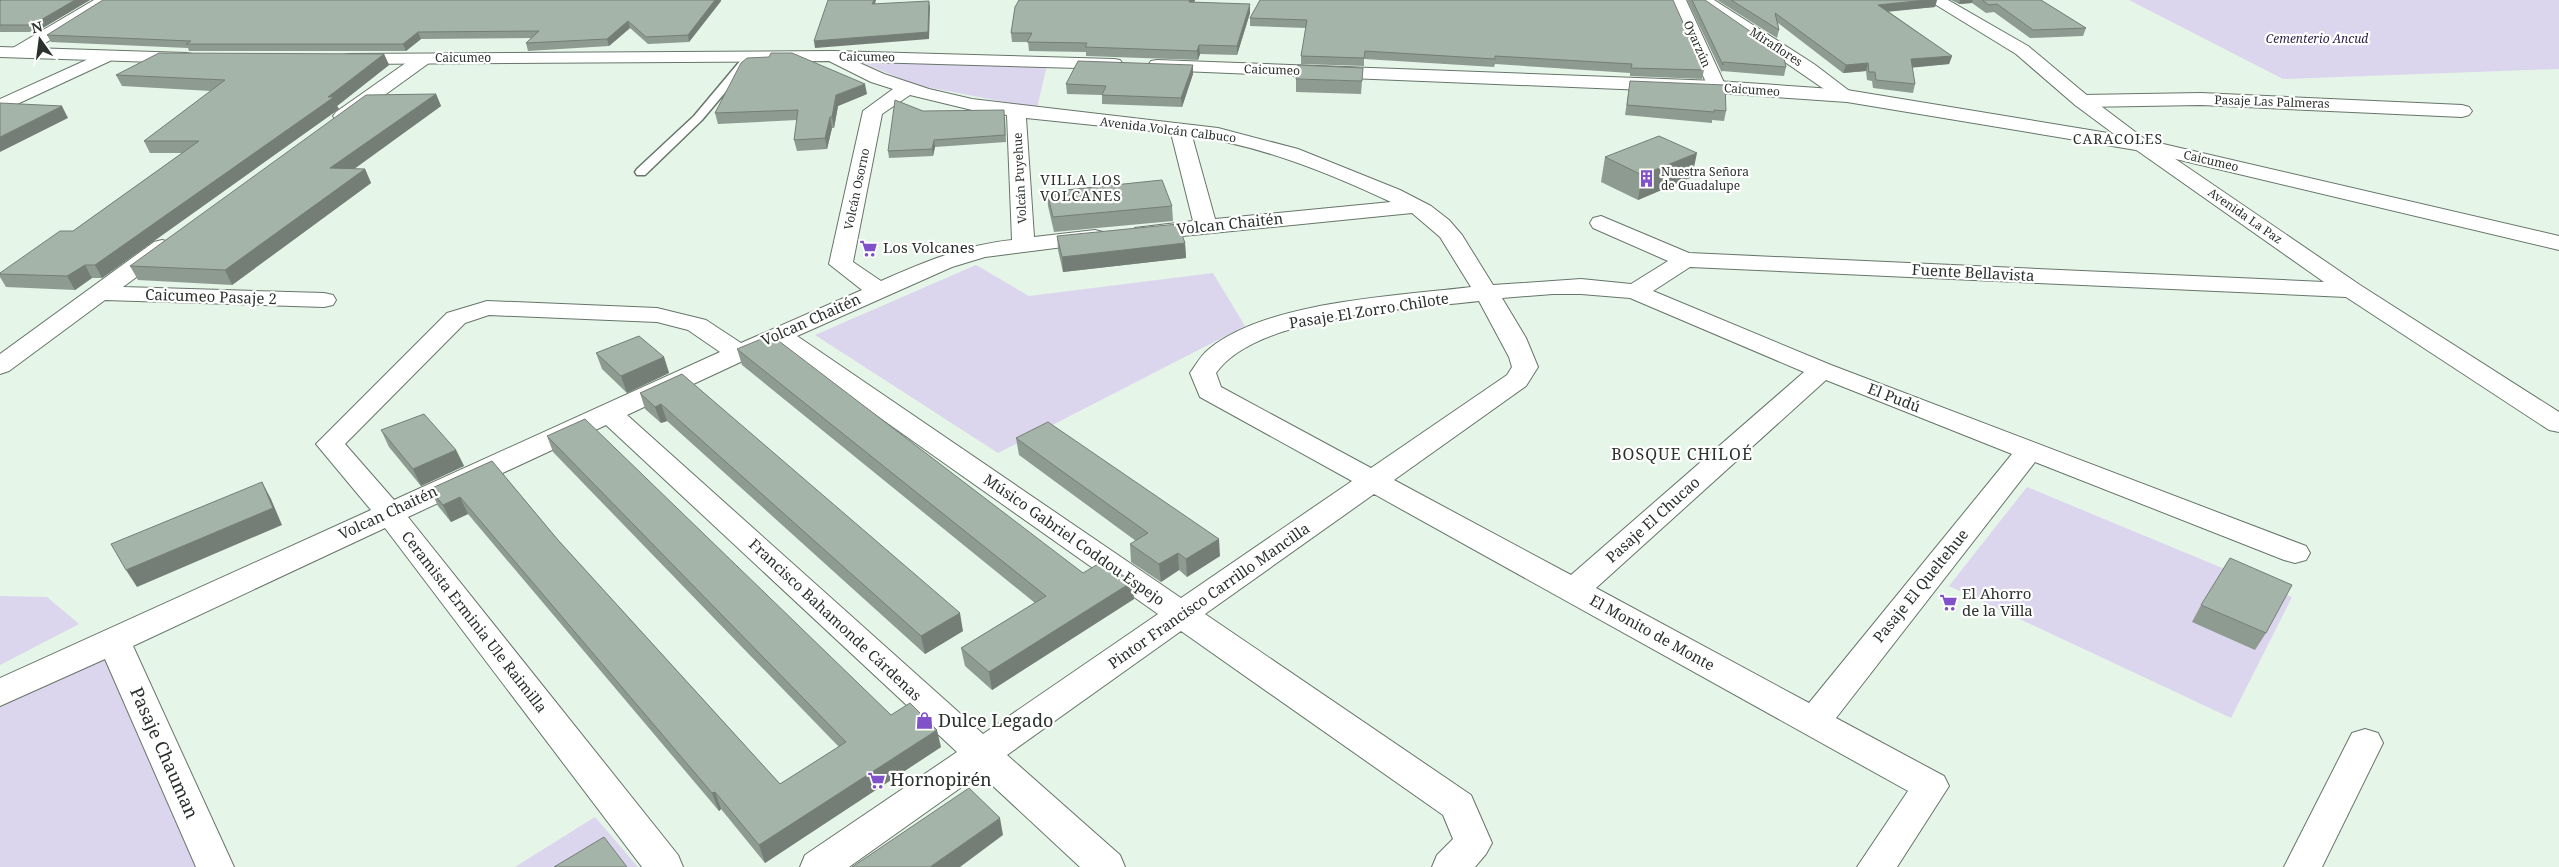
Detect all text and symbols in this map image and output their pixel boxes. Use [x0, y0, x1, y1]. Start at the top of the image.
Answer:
north arrow [15, 15, 65, 65]
text: N [29, 16, 44, 37]
street label: Oyarzún [1680, 18, 1715, 70]
street label: Miraflores [1747, 23, 1806, 70]
park label: Cementerio Ancud [2266, 30, 2368, 47]
street label: Caicumeo [839, 48, 895, 65]
street label: Caicumeo [435, 49, 491, 66]
street label: Caicumeo [1244, 60, 1300, 79]
street label: Caicumeo [1723, 79, 1781, 100]
street label: Pasaje Las Palmeras [2214, 91, 2330, 112]
street label: Avenida Volcán Calbuco [1099, 113, 1237, 146]
district label: CARACOLES [2073, 129, 2163, 148]
street label: Volcán Puyehue [1009, 132, 1030, 224]
street label: Volcán Osorno [840, 146, 873, 231]
street label: Caicumeo [2182, 146, 2240, 175]
place label: Nuestra Señora de Guadalupe [1661, 163, 1749, 194]
building icon: Nuestra Señora de Guadalupe [1637, 169, 1657, 189]
district label: VILLA LOS VOLCANES [1040, 170, 1122, 205]
street label: Avenida La Paz [2205, 184, 2286, 248]
street label: Volcan Chaitén [1176, 207, 1284, 239]
place label: Los Volcanes [883, 237, 975, 257]
supermarket icon: Los Volcanes [859, 238, 879, 258]
street label: Fuente Bellavista [1911, 259, 2035, 285]
street label: Caicumeo Pasaje 2 [145, 284, 277, 308]
street label: Volcan Chaitén [758, 288, 864, 350]
street label: Pasaje El Zorro Chilote [1288, 288, 1450, 333]
street label: El Pudú [1865, 378, 1924, 416]
district label: BOSQUE CHILOÉ [1611, 443, 1753, 465]
street label: Músico Gabriel Coddou Espejo [980, 469, 1169, 610]
street label: Pasaje El Chucao [1601, 472, 1704, 567]
street label: Volcan Chaitén [335, 480, 441, 544]
street label: Pintor Francisco Carrillo Mancilla [1104, 518, 1313, 673]
street label: Pasaje El Queltehue [1868, 524, 1972, 646]
street label: Ceramista Erminia Ule Raimilla [398, 527, 552, 716]
street label: Francisco Bahamonde Cárdenas [745, 534, 927, 705]
place label: El Ahorro de la Villa [1962, 583, 2033, 620]
street label: El Monito de Monte [1587, 589, 1718, 675]
supermarket icon: El Ahorro de la Villa [1938, 593, 1958, 613]
street label: Pasaje Chauman [125, 683, 205, 823]
place label: Dulce Legado [938, 708, 1053, 732]
shop icon: Dulce Legado [914, 711, 934, 731]
place label: Hornopirén [890, 767, 992, 791]
supermarket icon: Hornopirén [866, 770, 886, 790]

